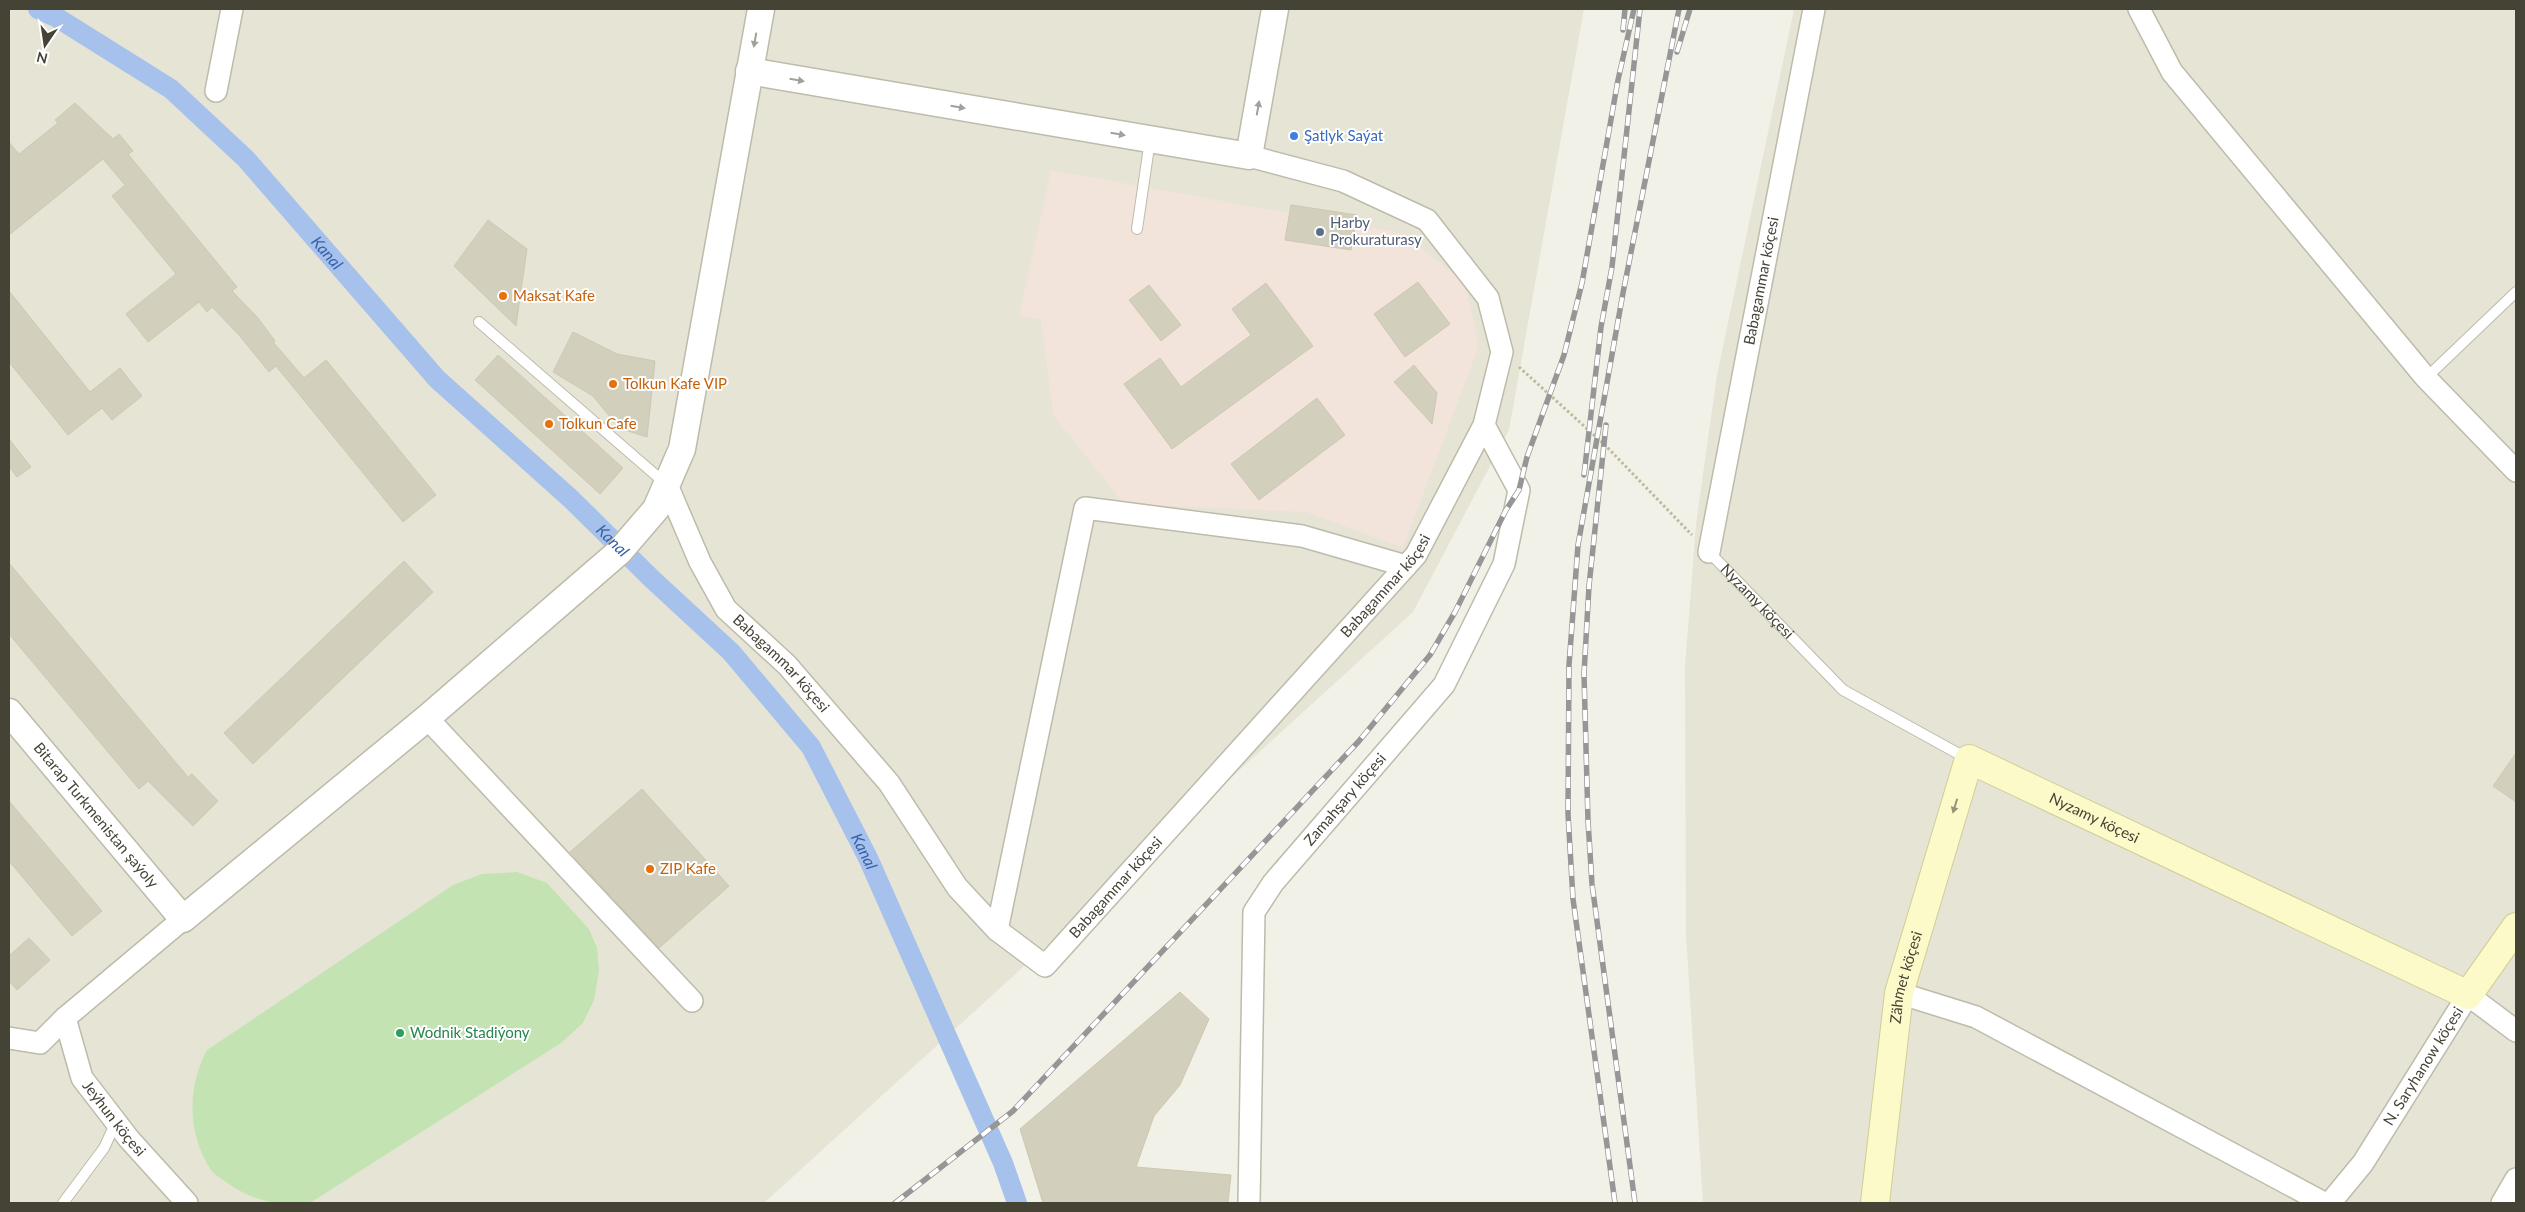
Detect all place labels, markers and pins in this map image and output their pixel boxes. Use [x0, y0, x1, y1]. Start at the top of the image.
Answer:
place label: Şatlyk Saýat [1304, 126, 1384, 144]
marker: Şatlyk Saýat [1288, 130, 1300, 142]
place label: Harby Prokuraturasy [1330, 213, 1422, 248]
marker: Harby Prokuraturasy [1314, 226, 1326, 238]
place label: Maksat Kafe [513, 286, 595, 304]
marker: Maksat Kafe [497, 290, 509, 302]
place label: Tolkun Kafe VIP [623, 374, 727, 392]
marker: Tolkun Kafe VIP [607, 378, 619, 390]
place label: Tolkun Cafe [559, 414, 637, 432]
marker: Tolkun Cafe [543, 418, 555, 430]
place label: ZIP Kafe [660, 859, 716, 877]
marker: ZIP Kafe [644, 863, 656, 875]
place label: Wodnik Stadiýony [410, 1023, 530, 1041]
marker: Wodnik Stadiýony [394, 1027, 406, 1039]

